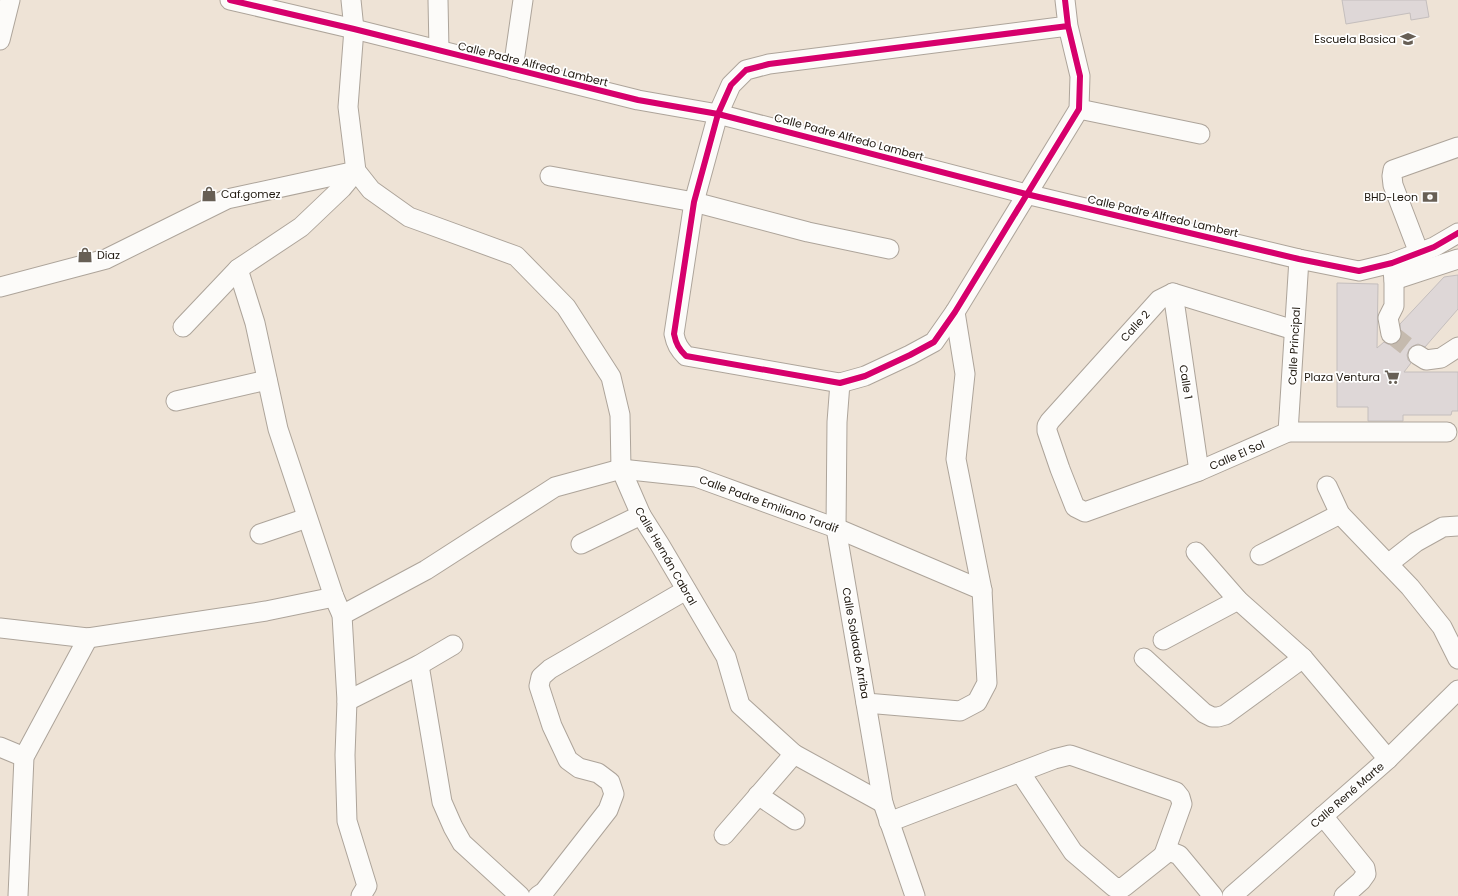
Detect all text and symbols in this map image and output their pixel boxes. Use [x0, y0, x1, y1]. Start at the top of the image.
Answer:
school or university icon: Escuela Basica [1399, 30, 1417, 48]
place label: Escuela Basica [1314, 31, 1396, 47]
street label: Calle Padre Alfredo Lambert [456, 38, 610, 90]
street label: Calle Padre Alfredo Lambert [772, 109, 926, 165]
shop icon: Caf.gomez [200, 185, 218, 203]
place label: Caf.gomez [221, 186, 281, 202]
bank icon: BHD-Leon [1421, 188, 1439, 206]
place label: BHD-Leon [1364, 189, 1418, 205]
street label: Calle Padre Alfredo Lambert [1086, 191, 1240, 241]
shop icon: Diaz [76, 246, 94, 264]
place label: Diaz [97, 247, 120, 263]
street label: Calle Principal [1284, 306, 1304, 386]
street label: Calle 2 [1117, 307, 1153, 345]
street label: Calle 1 [1175, 364, 1197, 400]
supermarket icon: Plaza Ventura [1383, 368, 1401, 386]
place label: Plaza Ventura [1304, 369, 1380, 385]
street label: Calle El Sol [1207, 436, 1267, 474]
street label: Calle Padre Emiliano Tardif [697, 471, 841, 537]
street label: Calle Hernán Cabral [631, 504, 701, 608]
street label: Calle Soldado Arriba [838, 586, 874, 700]
street label: Calle René Marte [1307, 758, 1388, 832]

